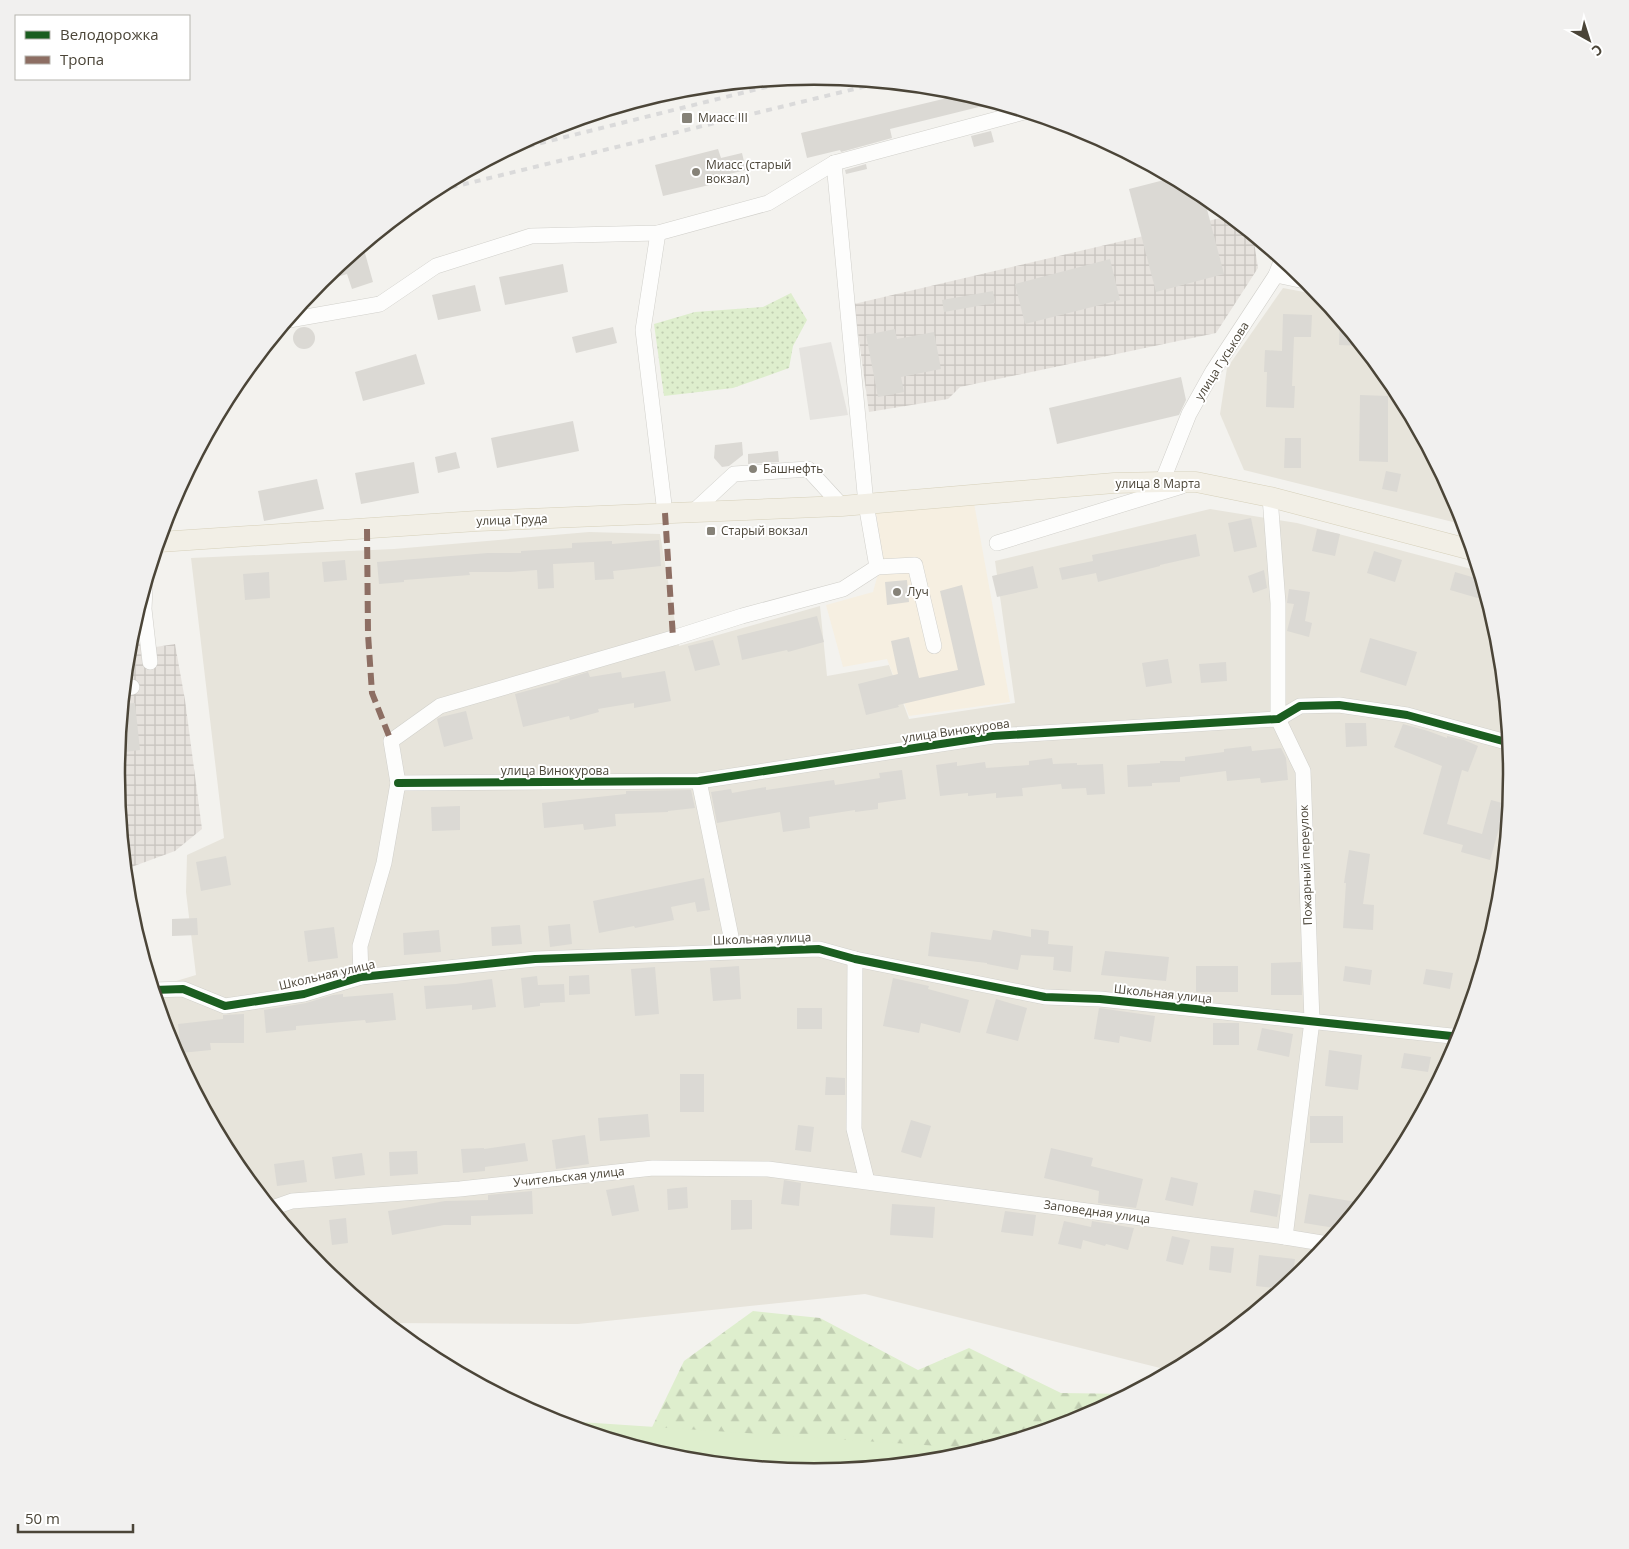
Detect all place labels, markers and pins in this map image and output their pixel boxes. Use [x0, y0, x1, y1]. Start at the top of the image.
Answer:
place label: Миасс III [698, 109, 748, 126]
marker: Миасс III [680, 111, 694, 125]
place label: Миасс (старый вокзал) [706, 156, 792, 187]
marker: Миасс (старый вокзал) [690, 166, 702, 178]
place label: Башнефть [763, 460, 823, 477]
marker: Башнефть [747, 463, 759, 475]
place label: Старый вокзал [721, 522, 808, 539]
marker: Старый вокзал [705, 525, 717, 537]
place label: Луч [907, 583, 929, 600]
marker: Луч [891, 586, 903, 598]

